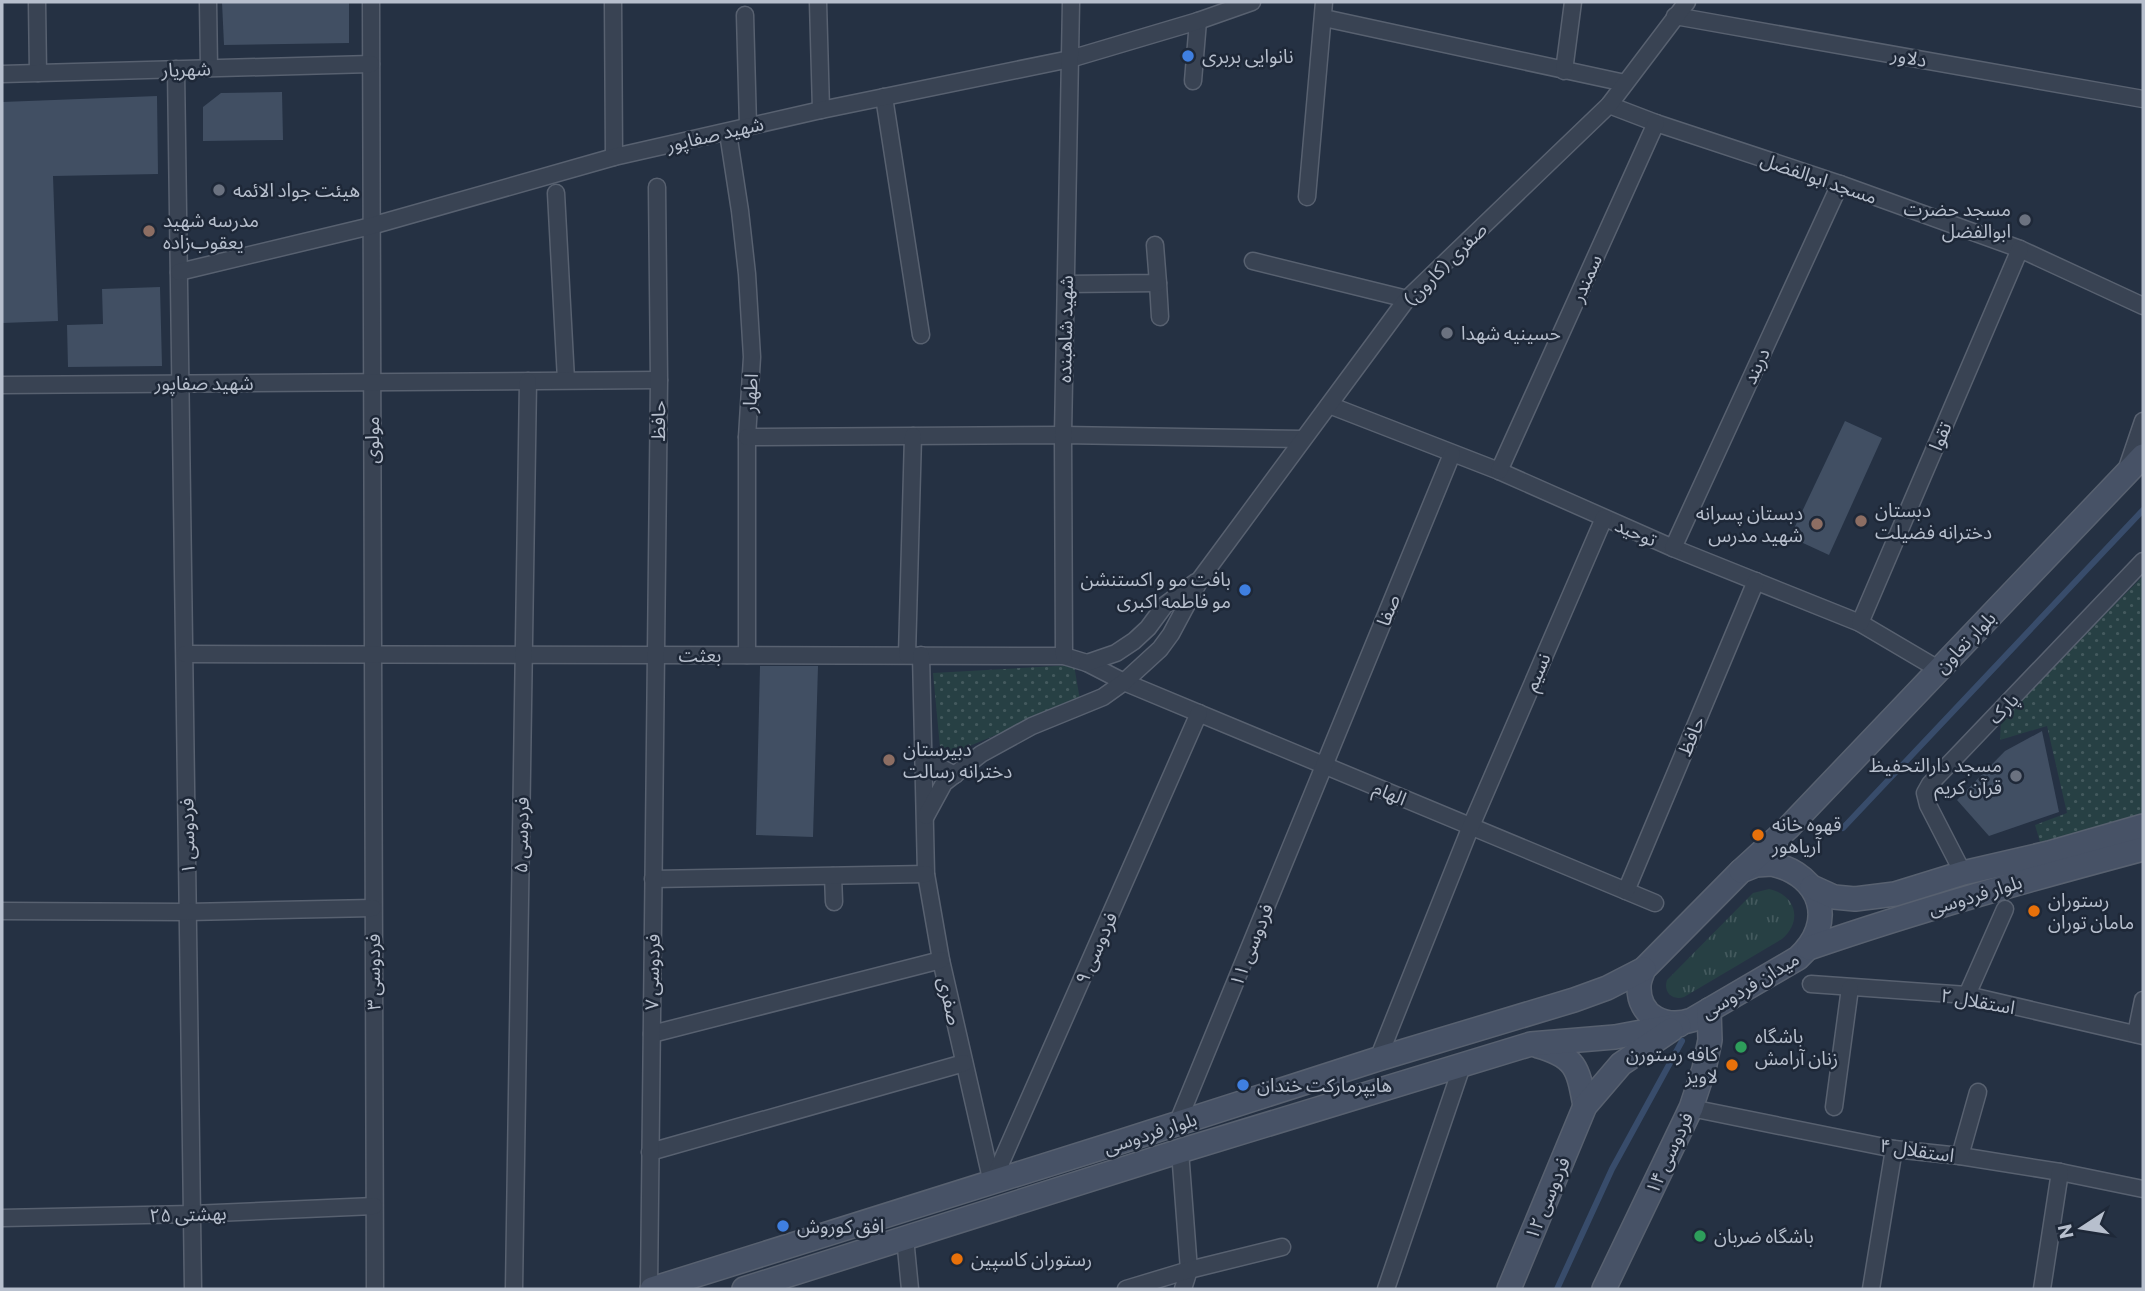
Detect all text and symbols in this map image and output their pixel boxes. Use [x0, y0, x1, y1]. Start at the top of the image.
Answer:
street label: دلاور [1888, 42, 1929, 72]
place label: نانوایی بربری [1202, 44, 1294, 68]
marker: نانوایی بربری [1180, 48, 1196, 64]
street label: شهریار [160, 56, 211, 82]
street label: شهید صفاپور [663, 111, 766, 158]
street label: مسجد ابوالفضل [1758, 147, 1880, 209]
place label: هیئت جواد الائمه [233, 178, 360, 202]
marker: هیئت جواد الائمه [211, 182, 227, 198]
place label: مسجد حضرت ابوالفضل [1903, 197, 2011, 243]
place label: مدرسه شهید یعقوب‌زاده [163, 208, 259, 254]
marker: مسجد حضرت ابوالفضل [2017, 212, 2033, 228]
street label: صفری (کارون) [1398, 217, 1492, 311]
marker: مدرسه شهید یعقوب‌زاده [141, 223, 157, 239]
street label: سمندر [1565, 251, 1607, 306]
street label: شهید شاهبنده [1052, 275, 1077, 383]
place label: حسینیه شهدا [1461, 321, 1561, 344]
marker: حسینیه شهدا [1439, 325, 1455, 341]
street label: دربند [1737, 344, 1775, 388]
street label: شهید صفاپور [153, 371, 254, 396]
street label: اطهار [737, 373, 763, 414]
street label: حافظ [646, 400, 669, 442]
street label: مولوی [360, 416, 384, 464]
street label: تقوا [1923, 418, 1957, 454]
place label: دبستان دخترانه فضیلت [1875, 498, 1992, 544]
place label: دبستان پسرانه شهید مدرس [1696, 501, 1803, 547]
street label: توحید [1611, 513, 1661, 551]
marker: دبستان دخترانه فضیلت [1853, 513, 1869, 529]
marker: دبستان پسرانه شهید مدرس [1809, 516, 1825, 532]
place label: بافت مو و اکستنشن مو فاطمه اکبری [1081, 567, 1231, 613]
marker: بافت مو و اکستنشن مو فاطمه اکبری [1237, 582, 1253, 598]
street label: صفا [1371, 591, 1404, 629]
street label: بلوار تعاون [1929, 606, 2001, 678]
street label: بعثت [679, 643, 721, 666]
street label: نسیم [1518, 649, 1558, 696]
street label: پارک [1983, 687, 2024, 729]
street label: حافظ [1672, 712, 1709, 759]
place label: دبیرستان دخترانه رسالت [903, 737, 1012, 783]
marker: دبیرستان دخترانه رسالت [881, 752, 897, 768]
place label: مسجد دارالتحفیظ قرآن کریم [1869, 753, 2002, 802]
marker: مسجد دارالتحفیظ قرآن کریم [2008, 768, 2024, 784]
street label: الهام [1369, 775, 1410, 813]
street label: فردوسی ۵ [508, 797, 534, 873]
street label: فردوسی ۱ [174, 798, 200, 874]
place label: قهوه خانه آریاهور [1771, 812, 1842, 858]
marker: قهوه خانه آریاهور [1750, 827, 1766, 843]
street label: بلوار فردوسی [1925, 869, 2025, 921]
place label: رستوران مامان توران [2048, 888, 2134, 934]
street label: فردوسی ۱۱ [1224, 900, 1278, 990]
marker: رستوران مامان توران [2026, 903, 2042, 919]
street label: فردوسی ۹ [1069, 908, 1123, 988]
street label: فردوسی ۳ [361, 934, 385, 1010]
street label: فردوسی ۷ [639, 934, 665, 1010]
street label: میدان فردوسی [1697, 946, 1803, 1024]
street label: صفری [933, 975, 967, 1027]
street label: استقلال ۲ [1939, 983, 2017, 1018]
place label: باشگاه زنان آرامش [1755, 1024, 1838, 1070]
marker: باشگاه زنان آرامش [1733, 1039, 1749, 1055]
place label: کافه رستورن لاویز [1626, 1042, 1719, 1088]
marker: کافه رستورن لاویز [1724, 1057, 1740, 1073]
place label: هایپرمارکت خندان [1257, 1073, 1392, 1098]
marker: هایپرمارکت خندان [1235, 1077, 1251, 1093]
street label: بلوار فردوسی [1100, 1107, 1200, 1159]
street label: فردوسی ۱۴ [1640, 1108, 1698, 1198]
street label: استقلال ۴ [1878, 1133, 1956, 1166]
street label: فردوسی ۱۲ [1519, 1153, 1575, 1243]
north arrow [2047, 1193, 2117, 1263]
street label: بهشتی ۲۵ [149, 1201, 227, 1227]
place label: افق کوروش [797, 1214, 884, 1238]
marker: افق کوروش [775, 1218, 791, 1234]
text: N [2052, 1222, 2078, 1241]
place label: باشگاه ضربان [1714, 1224, 1814, 1248]
marker: باشگاه ضربان [1692, 1228, 1708, 1244]
place label: رستوران کاسپین [971, 1247, 1092, 1272]
marker: رستوران کاسپین [949, 1251, 965, 1267]

